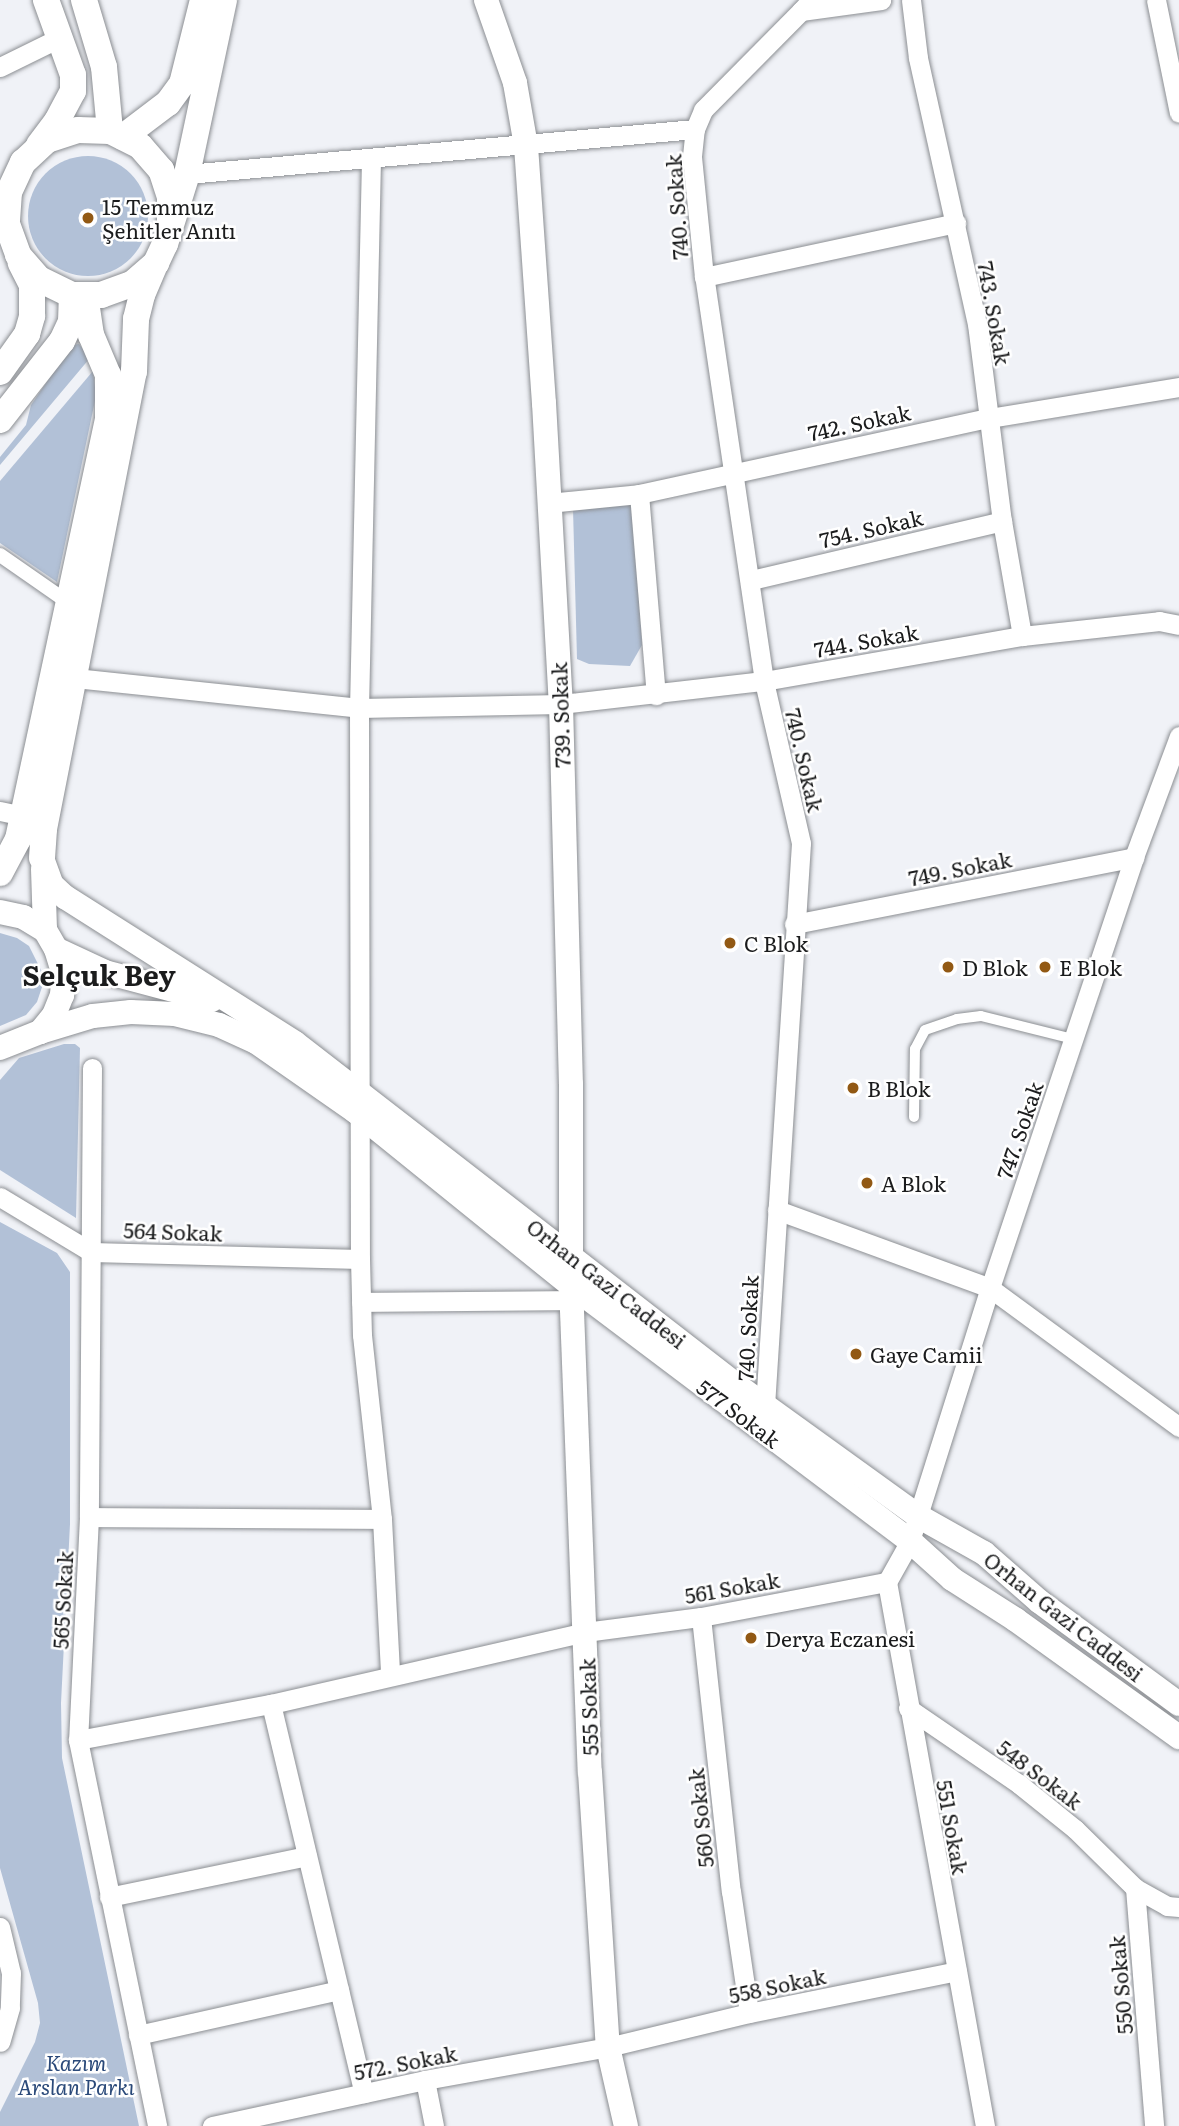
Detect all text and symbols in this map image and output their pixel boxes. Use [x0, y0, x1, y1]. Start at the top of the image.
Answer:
street label: 740. Sokak [660, 153, 692, 261]
place label: 15 Temmuz Şehitler Anıtı [102, 193, 236, 243]
marker: 15 Temmuz Şehitler Anıtı [80, 210, 96, 226]
street label: 743. Sokak [973, 259, 1017, 367]
street label: 742. Sokak [806, 399, 912, 445]
street label: 754. Sokak [817, 504, 925, 552]
street label: 744. Sokak [812, 618, 920, 662]
street label: 739. Sokak [546, 662, 574, 768]
street label: 740. Sokak [781, 706, 829, 814]
street label: 749. Sokak [906, 846, 1014, 890]
place label: C Blok [744, 930, 808, 956]
marker: C Blok [722, 935, 738, 951]
place label: D Blok [962, 954, 1028, 980]
place label: E Blok [1059, 954, 1122, 980]
district label: Selçuk Bey [22, 957, 176, 991]
marker: D Blok [940, 959, 956, 975]
marker: E Blok [1037, 959, 1053, 975]
place label: B Blok [867, 1075, 931, 1101]
street label: 747. Sokak [991, 1078, 1047, 1182]
marker: B Blok [845, 1080, 861, 1096]
place label: A Blok [881, 1170, 946, 1196]
marker: A Blok [859, 1175, 875, 1191]
street label: Orhan Gazi Caddesi [522, 1213, 692, 1353]
street label: 564 Sokak [123, 1217, 223, 1245]
street label: 740. Sokak [732, 1275, 762, 1381]
place label: Gaye Camii [870, 1341, 983, 1367]
marker: Gaye Camii [848, 1346, 864, 1362]
street label: 577 Sokak [692, 1374, 786, 1452]
street label: Orhan Gazi Caddesi [979, 1546, 1149, 1686]
street label: 565 Sokak [47, 1550, 77, 1650]
street label: 561 Sokak [682, 1566, 782, 1608]
place label: Derya Eczanesi [765, 1625, 915, 1651]
marker: Derya Eczanesi [743, 1630, 759, 1646]
street label: 555 Sokak [574, 1658, 602, 1756]
street label: 548 Sokak [993, 1734, 1087, 1814]
street label: 560 Sokak [682, 1767, 718, 1869]
street label: 551 Sokak [932, 1778, 974, 1876]
street label: 550 Sokak [1103, 1935, 1137, 2035]
street label: 558 Sokak [726, 1962, 828, 2008]
street label: 572. Sokak [351, 2040, 459, 2084]
park label: Kazım Arslan Parkı [17, 2049, 135, 2099]

